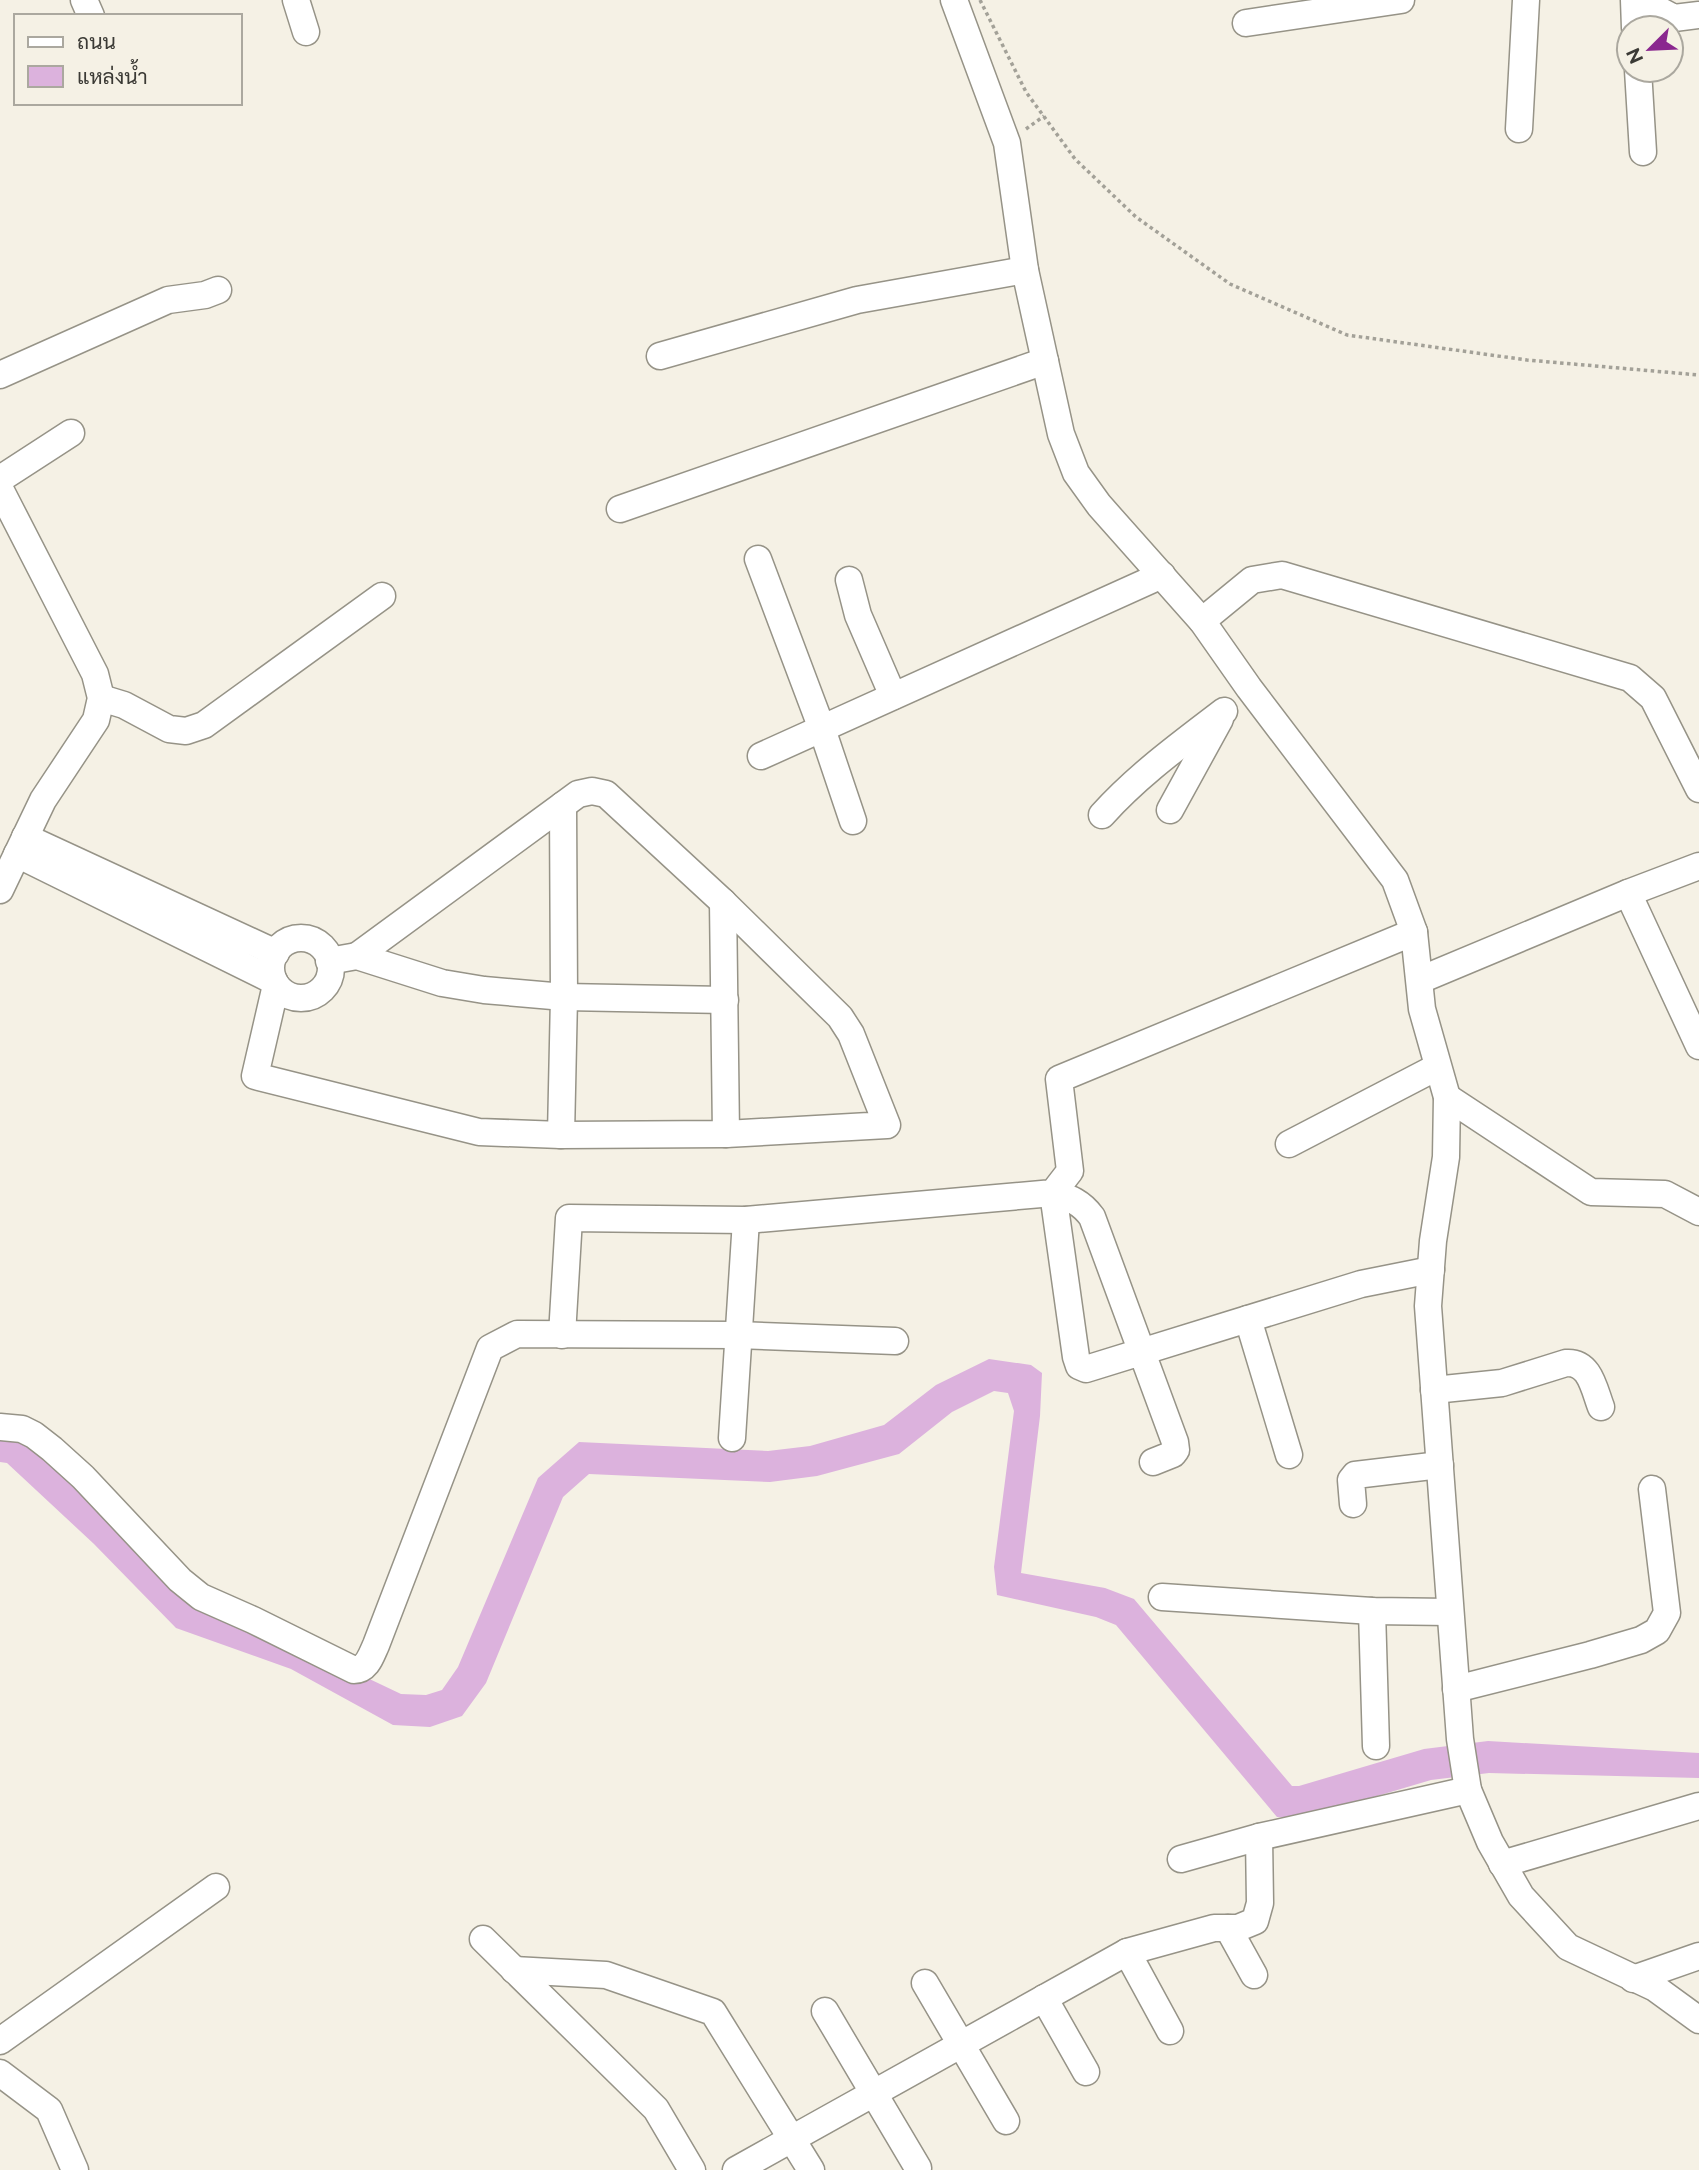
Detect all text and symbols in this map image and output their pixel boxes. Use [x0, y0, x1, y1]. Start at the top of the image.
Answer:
legend [14, 14, 242, 105]
north arrow [1615, 14, 1685, 84]
text: ถนน [77, 29, 116, 54]
text: N [1621, 45, 1647, 67]
text: แหล่งน้ำ [77, 59, 148, 89]

